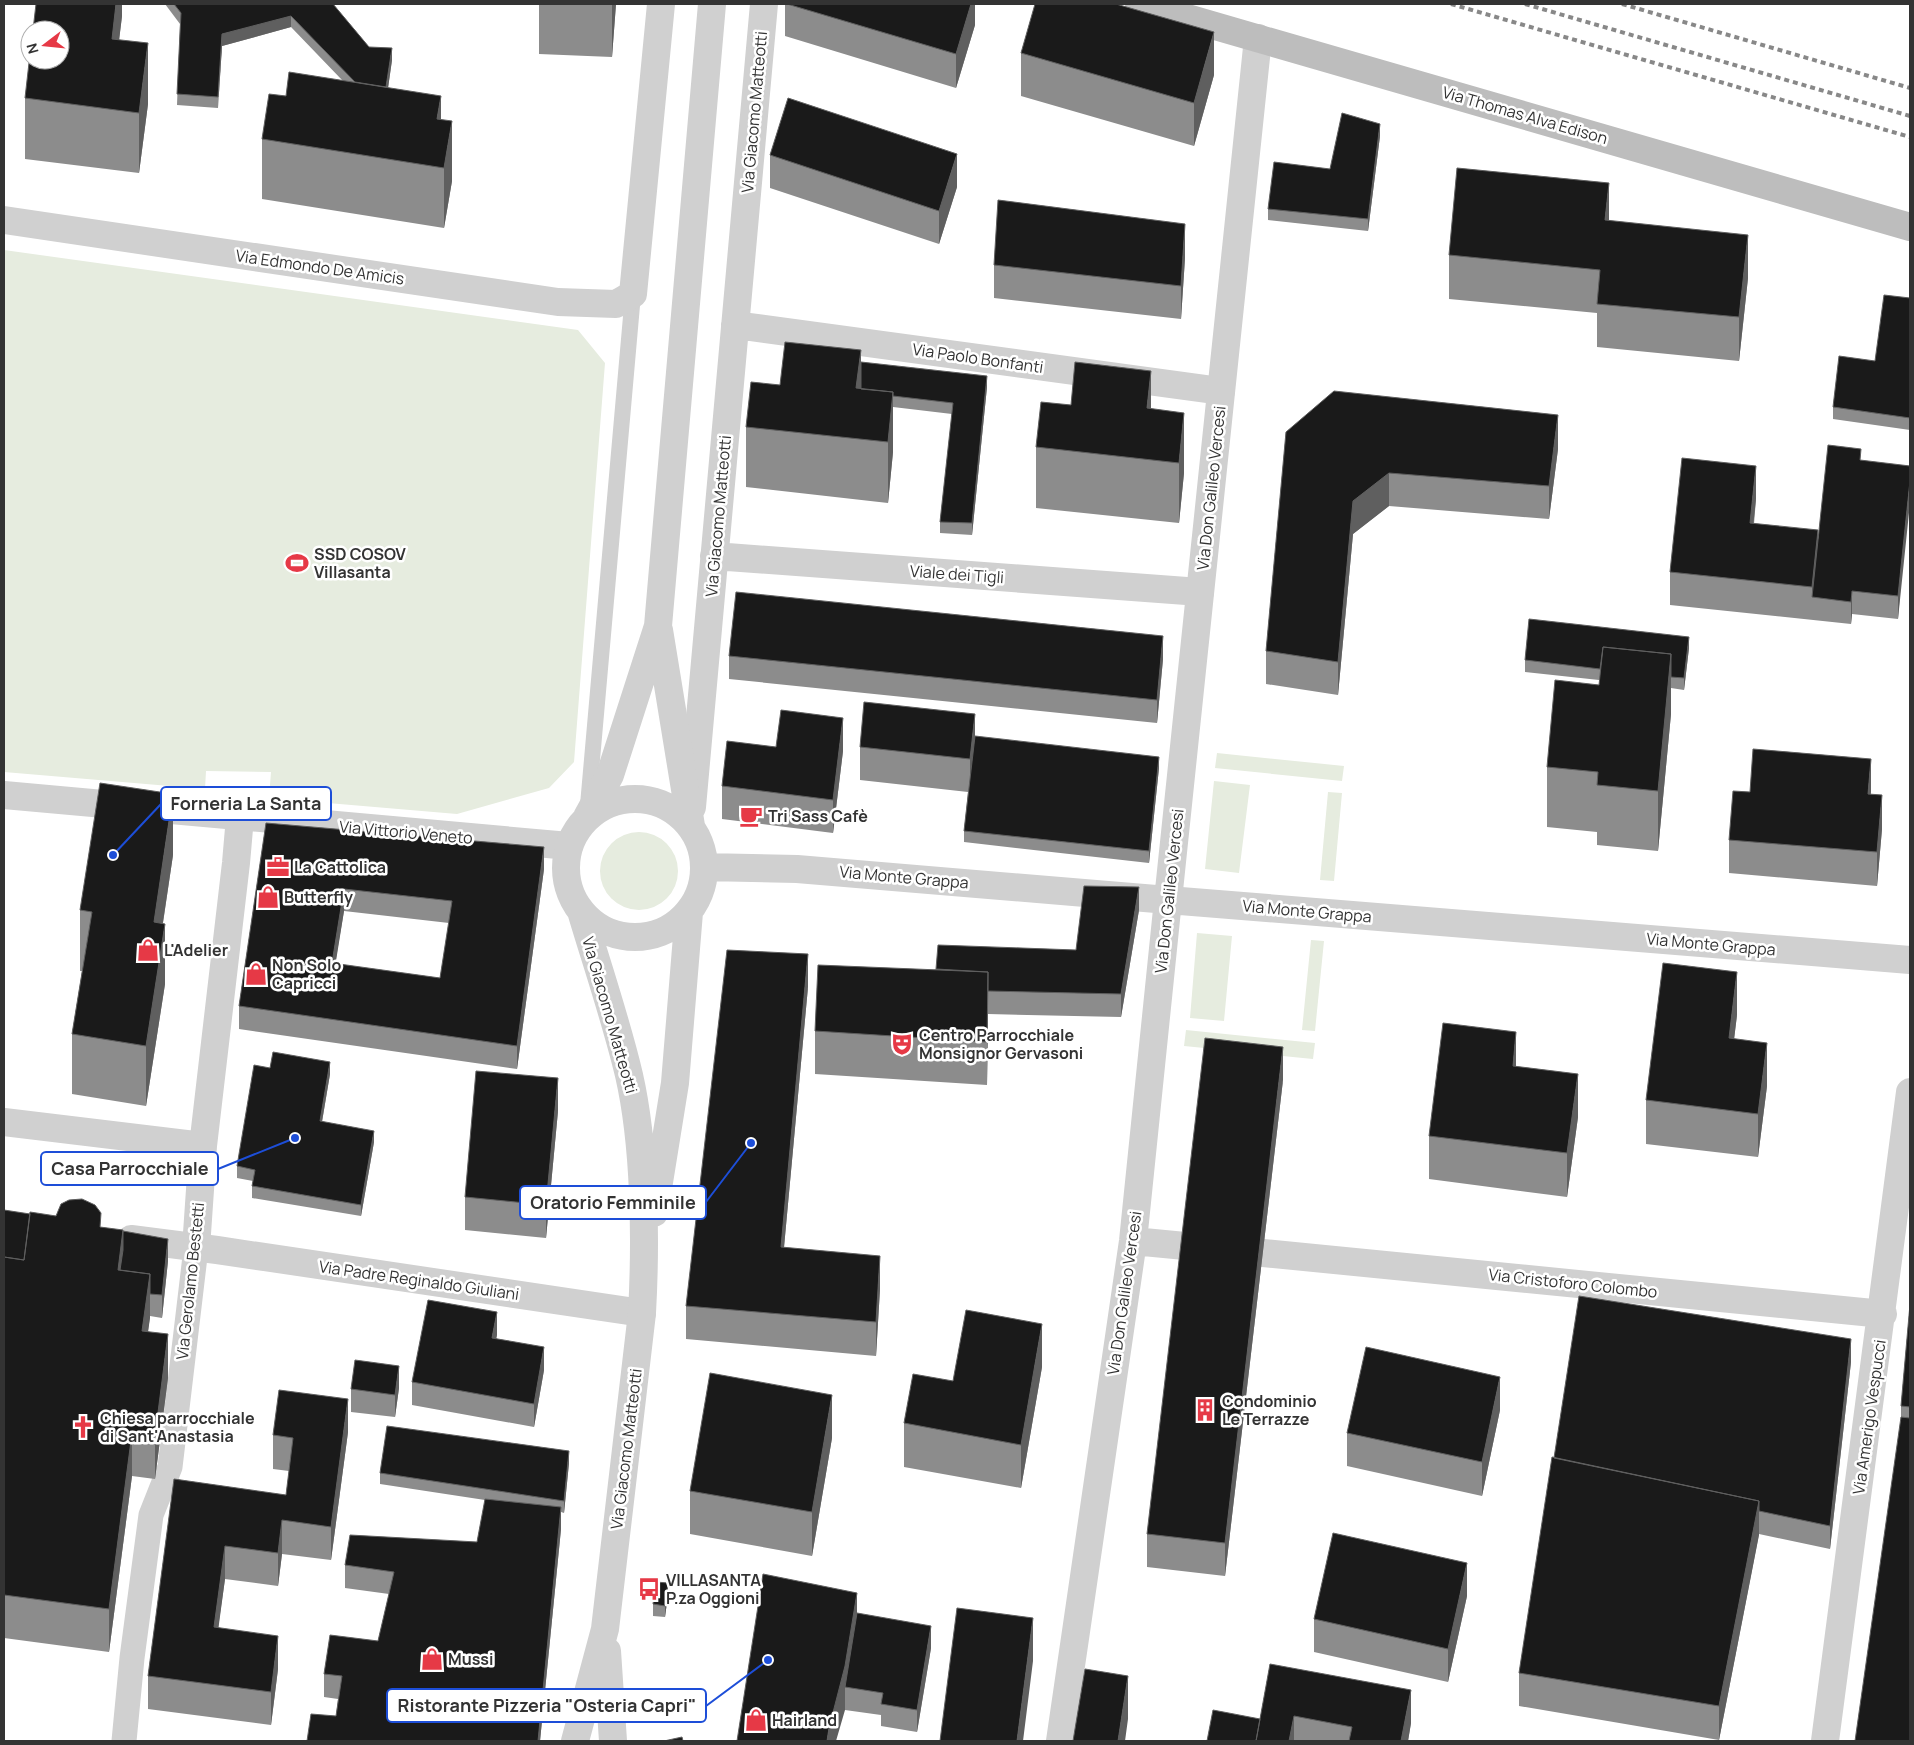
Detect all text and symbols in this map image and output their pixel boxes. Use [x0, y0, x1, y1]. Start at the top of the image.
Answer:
north arrow [20, 20, 70, 70]
street label: Via Giacomo Matteotti [736, 30, 772, 194]
text: N [22, 41, 43, 56]
street label: Via Thomas Alva Edison [1440, 81, 1610, 149]
street label: Via Edmondo De Amicis [234, 244, 406, 290]
street label: Via Paolo Bonfanti [911, 338, 1045, 378]
street label: Via Don Galileo Vercesi [1191, 405, 1231, 571]
street label: Via Giacomo Matteotti [700, 434, 736, 598]
place label: SSD COSOV Villasanta [314, 543, 407, 583]
sports icon: SSD COSOV Villasanta [284, 550, 310, 576]
street label: Viale dei Tigli [909, 560, 1005, 588]
callout: Forneria La Santa [161, 787, 331, 820]
text: Forneria La Santa [171, 791, 321, 815]
cafe icon: Tri Sass Cafè [738, 803, 764, 829]
place label: Tri Sass Cafè [768, 805, 868, 827]
street label: Via Don Galileo Vercesi [1149, 808, 1189, 974]
street label: Via Vittorio Veneto [338, 815, 474, 849]
office icon: La Cattolica [265, 854, 291, 880]
place label: La Cattolica [294, 856, 386, 878]
street label: Via Monte Grappa [838, 860, 970, 894]
shop icon: Butterfly [255, 884, 281, 910]
place label: Butterfly [284, 886, 353, 908]
street label: Via Monte Grappa [1241, 894, 1373, 928]
street label: Via Monte Grappa [1645, 927, 1777, 961]
street label: Via Giacomo Matteotti [577, 934, 643, 1096]
shop icon: L'Adelier [135, 937, 161, 963]
place label: L'Adelier [164, 939, 228, 961]
place label: Non Solo Capricci [272, 954, 341, 994]
shop icon: Non Solo Capricci [243, 961, 269, 987]
place label: Centro Parrocchiale Monsignor Gervasoni [919, 1024, 1083, 1064]
theatre icon: Centro Parrocchiale Monsignor Gervasoni [889, 1031, 915, 1057]
callout: Casa Parrocchiale [41, 1152, 218, 1185]
text: Casa Parrocchiale [51, 1156, 209, 1180]
callout: Oratorio Femminile [520, 1186, 706, 1219]
text: Oratorio Femminile [530, 1190, 696, 1214]
street label: Via Gerolamo Bestetti [171, 1201, 209, 1361]
street label: Via Don Galileo Vercesi [1102, 1210, 1146, 1376]
street label: Via Padre Reginaldo Giuliani [317, 1255, 521, 1305]
street label: Via Cristoforo Colombo [1487, 1263, 1659, 1303]
street label: Via Amerigo Vespucci [1847, 1338, 1891, 1496]
street label: Via Giacomo Matteotti [605, 1367, 647, 1531]
place label: Condominio Le Terrazze [1222, 1390, 1317, 1430]
building icon: Condominio Le Terrazze [1192, 1397, 1218, 1423]
place label: Chiesa parrocchiale di Sant'Anastasia [100, 1407, 255, 1447]
church icon: Chiesa parrocchiale di Sant'Anastasia [70, 1414, 96, 1440]
place label: VILLASANTA P.za Oggioni [666, 1569, 761, 1609]
bus stop icon: VILLASANTA P.za Oggioni [636, 1576, 662, 1602]
shop icon: Mussi [419, 1646, 445, 1672]
place label: Mussi [448, 1648, 494, 1670]
callout: Ristorante Pizzeria "Osteria Capri" [387, 1689, 706, 1722]
text: Ristorante Pizzeria "Osteria Capri" [398, 1693, 696, 1717]
shop icon: Hairland [743, 1707, 769, 1733]
place label: Hairland [772, 1709, 837, 1731]

